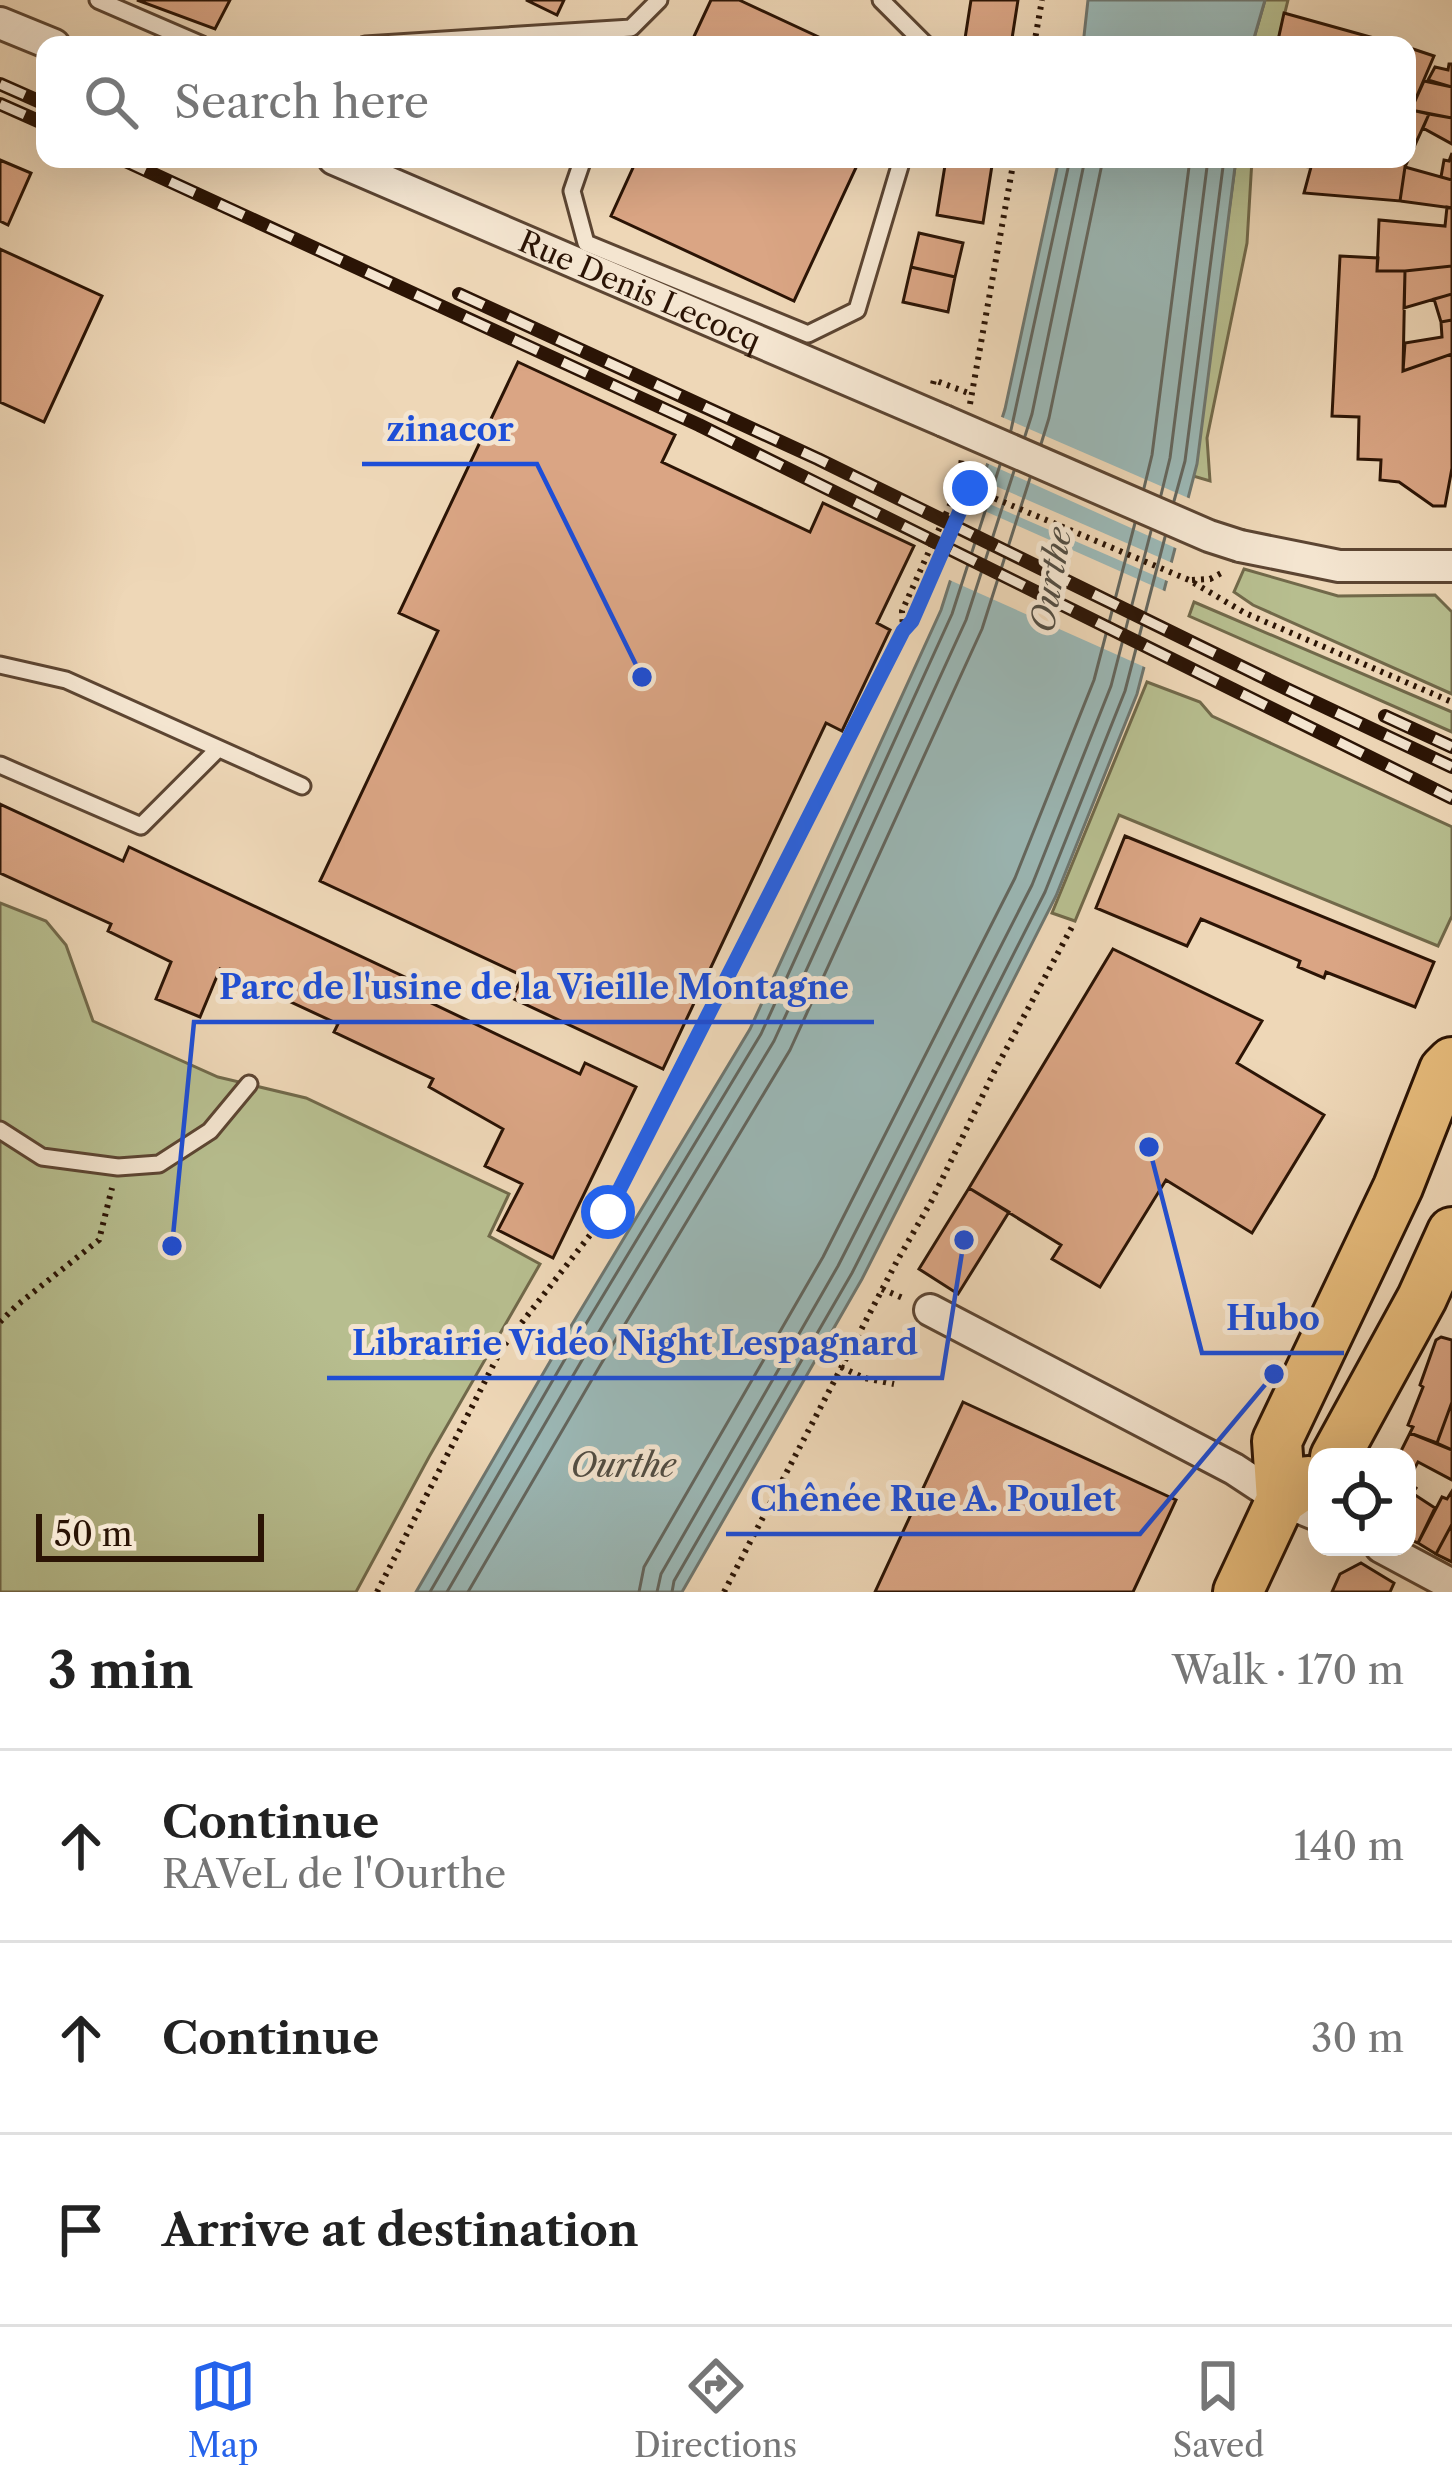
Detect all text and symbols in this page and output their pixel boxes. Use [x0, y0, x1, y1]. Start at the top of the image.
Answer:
search box [36, 36, 1416, 168]
icon: search [78, 69, 144, 135]
text: Search here [174, 74, 429, 130]
street label: Rue Denis Lecocq [513, 222, 767, 359]
callout: zinacor [362, 395, 537, 464]
text: zinacor [386, 409, 514, 450]
route end [943, 461, 997, 515]
water label: Ourthe [1022, 523, 1081, 636]
callout: Parc de l'usine de la Vieille Montagne [194, 953, 874, 1022]
text: Parc de l'usine de la Vieille Montagne [219, 967, 849, 1008]
route start [581, 1185, 635, 1239]
callout: Hubo [1202, 1284, 1344, 1353]
text: Hubo [1226, 1298, 1320, 1339]
callout: Librairie Vidéo Night Lespagnard [327, 1309, 942, 1378]
text: Librairie Vidéo Night Lespagnard [352, 1323, 918, 1364]
water label: Ourthe [570, 1445, 677, 1486]
map controls [1308, 1448, 1416, 1556]
button: locate [1308, 1448, 1416, 1556]
callout: Chênée Rue A. Poulet [726, 1465, 1140, 1534]
text: Chênée Rue A. Poulet [750, 1479, 1116, 1520]
scale bar [36, 1508, 264, 1561]
text: 50 m [54, 1514, 132, 1555]
text: 3 min [48, 1639, 194, 1701]
text: Walk · 170 m [1172, 1646, 1404, 1694]
text: Continue [162, 1794, 379, 1850]
icon: ahead [48, 1813, 114, 1879]
text: 140 m [1294, 1822, 1404, 1870]
text: RAVeL de l'Ourthe [162, 1850, 506, 1898]
icon: ahead [48, 2005, 114, 2071]
text: Continue [162, 2010, 379, 2066]
text: 30 m [1311, 2014, 1404, 2062]
icon: arrive [48, 2197, 114, 2263]
text: Arrive at destination [162, 2202, 639, 2258]
tab: Map [188, 2353, 259, 2466]
tab: Directions [634, 2353, 797, 2466]
tab: Saved [1173, 2353, 1264, 2466]

